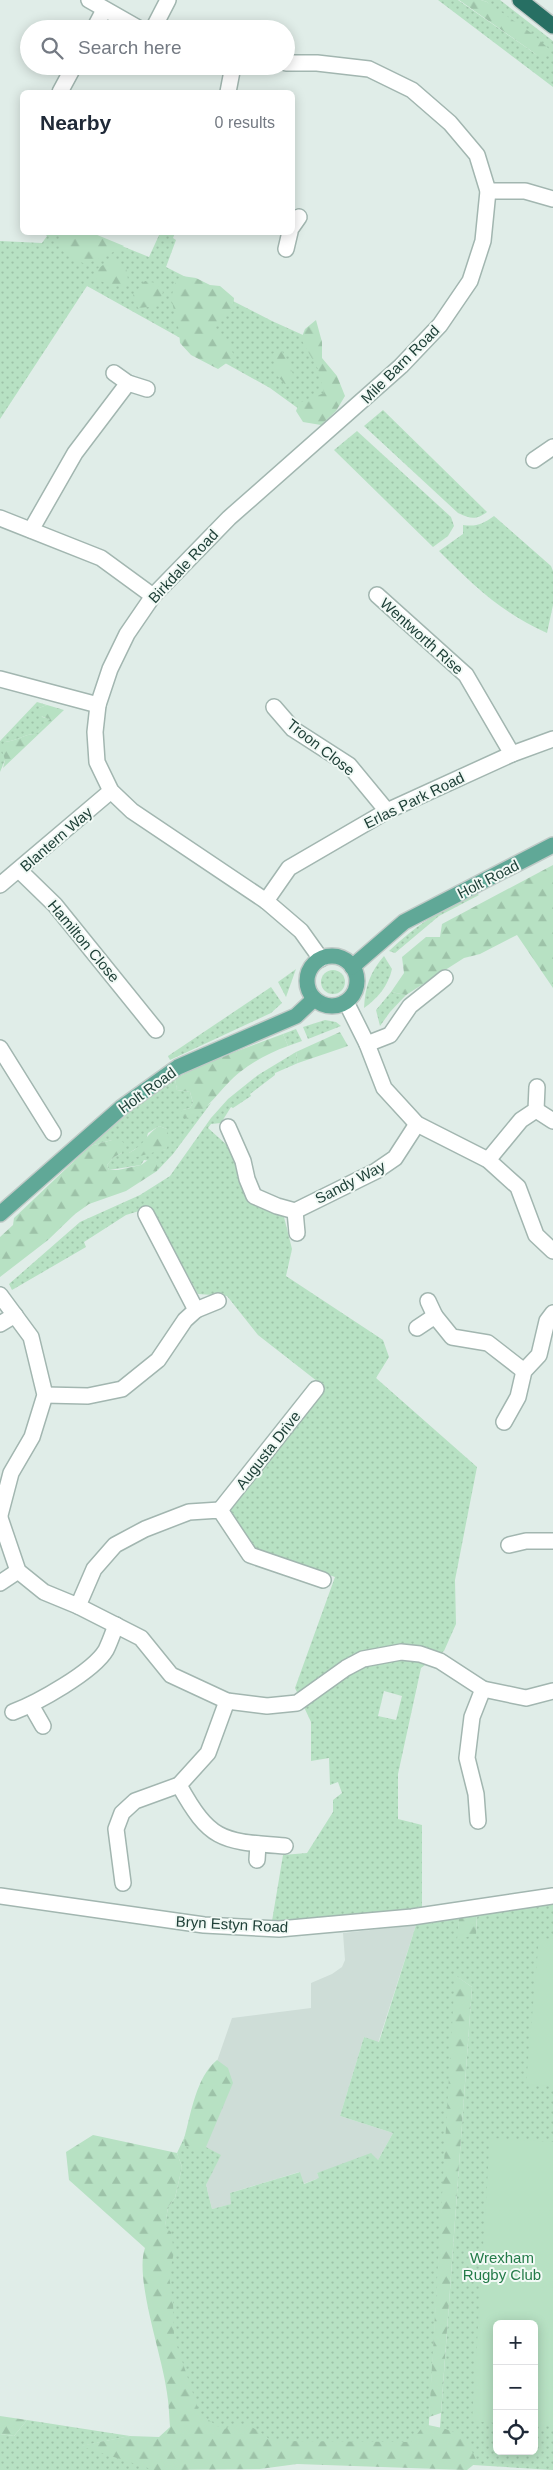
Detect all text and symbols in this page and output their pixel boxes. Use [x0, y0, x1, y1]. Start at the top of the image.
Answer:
search box [20, 20, 295, 75]
icon: search [38, 34, 66, 62]
text: Search here [78, 37, 182, 58]
text: Nearby [40, 111, 111, 134]
text: 0 results [215, 114, 275, 131]
street label: Mile Barn Road [357, 321, 443, 407]
street label: Birkdale Road [145, 526, 221, 606]
street label: Wentworth Rise [377, 594, 467, 678]
street label: Troon Close [284, 715, 358, 779]
street label: Erlas Park Road [361, 768, 467, 832]
street label: Blantern Way [17, 803, 96, 875]
street label: Holt Road [454, 856, 522, 902]
street label: Hamilton Close [45, 897, 123, 985]
street label: Holt Road [115, 1064, 179, 1116]
street label: Sandy Way [312, 1157, 388, 1207]
street label: Augusta Drive [232, 1408, 304, 1492]
street label: Bryn Estyn Road [175, 1913, 289, 1935]
park label: Wrexham Rugby Club [463, 2249, 541, 2283]
map controls [493, 2320, 538, 2455]
button: + [493, 2320, 538, 2365]
button: − [493, 2365, 538, 2410]
button: locate [493, 2410, 538, 2455]

